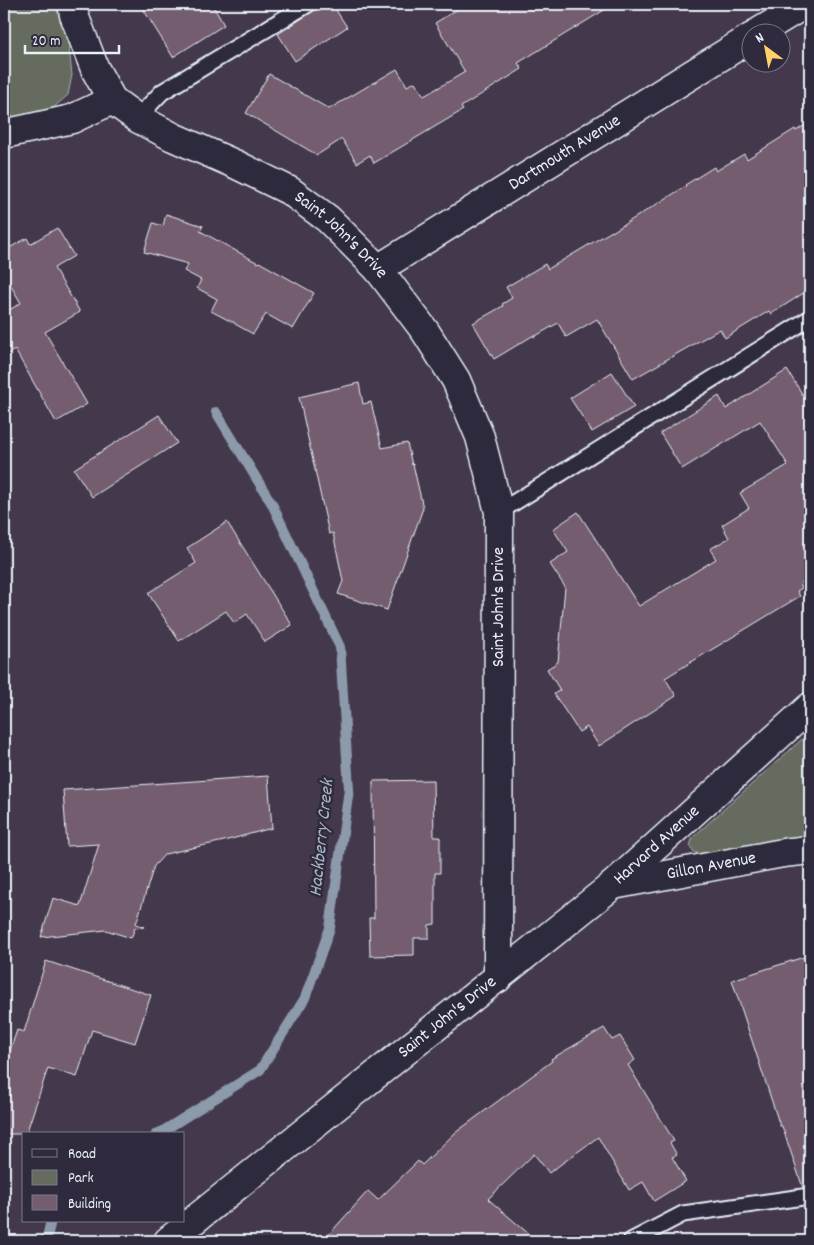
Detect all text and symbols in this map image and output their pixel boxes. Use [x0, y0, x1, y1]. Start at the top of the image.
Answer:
scale bar [25, 22, 119, 54]
north arrow [742, 22, 792, 72]
text: N [752, 28, 768, 49]
text: 20 m [32, 31, 60, 53]
street label: Dartmouth Avenue [504, 109, 626, 197]
street label: Saint John's Drive [288, 185, 394, 284]
street label: Saint John's Drive [487, 547, 512, 667]
water label: Hackberry Creek [303, 776, 343, 898]
street label: Harvard Avenue [608, 800, 706, 891]
street label: Gillon Avenue [664, 846, 758, 887]
street label: Saint John's Drive [393, 970, 502, 1065]
legend [22, 1132, 185, 1222]
text: Road [68, 1144, 96, 1166]
text: Park [68, 1168, 94, 1190]
text: Building [68, 1194, 111, 1216]

